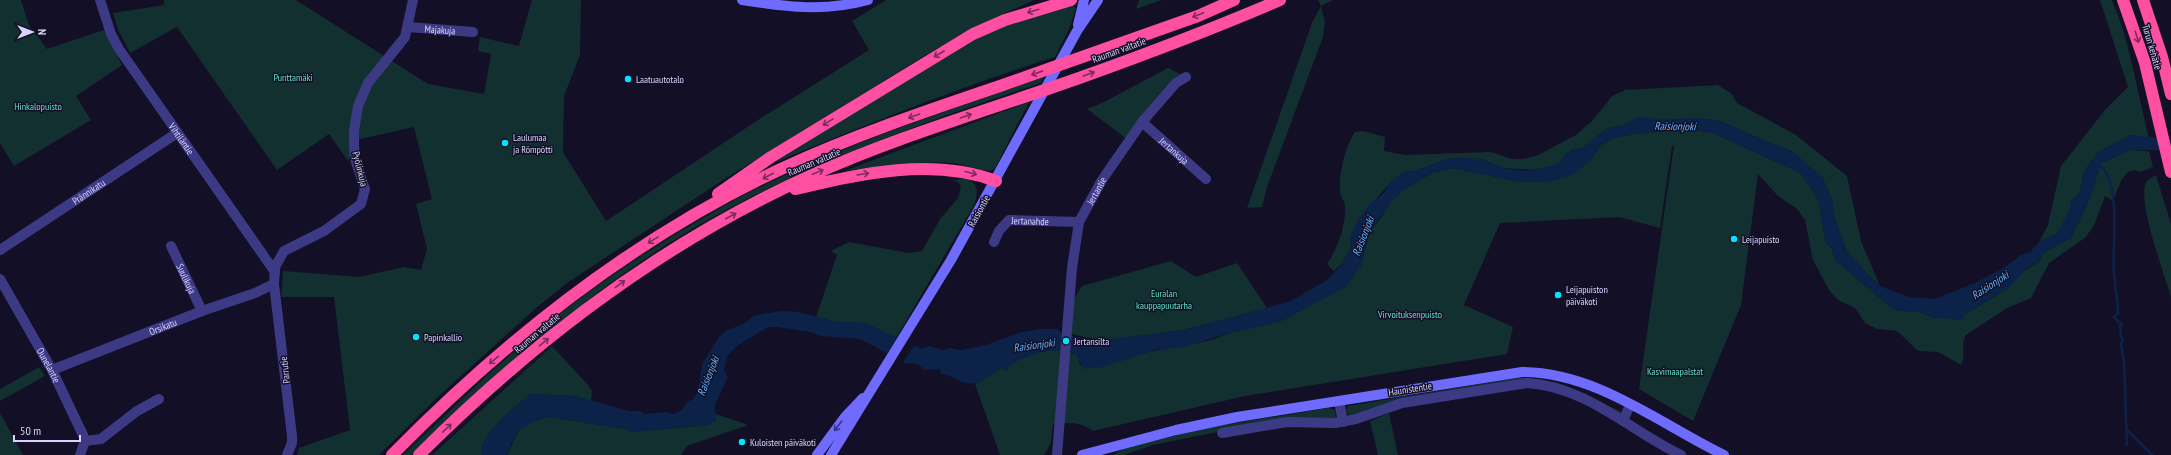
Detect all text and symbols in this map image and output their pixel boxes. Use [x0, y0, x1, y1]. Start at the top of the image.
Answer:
one-way arrow [1027, 8, 1040, 15]
north arrow [12, 12, 52, 52]
one-way arrow [1193, 12, 1205, 19]
street label: Majakuja [424, 22, 456, 37]
street label: Turun kehätie [2139, 23, 2165, 71]
text: N [35, 29, 49, 35]
one-way arrow [2134, 30, 2141, 43]
street label: Rauman valtatie [1090, 34, 1148, 66]
one-way arrow [933, 51, 945, 59]
one-way arrow [1030, 70, 1043, 77]
one-way arrow [1083, 70, 1095, 78]
park label: Punttamäki [273, 71, 313, 84]
place label: Laatuautotalo [636, 73, 684, 86]
marker: Laatuautotalo [623, 74, 633, 84]
park label: Hinkalopuisto [14, 100, 62, 113]
one-way arrow [960, 111, 972, 119]
one-way arrow [908, 113, 920, 121]
one-way arrow [823, 118, 834, 126]
street label: Vihtiläntie [165, 119, 197, 157]
water label: Raisionjoki [1654, 119, 1697, 133]
place label: Laulumaa ja Römpötti [513, 131, 553, 156]
street label: Jertankuja [1156, 133, 1192, 167]
marker: Laulumaa ja Römpötti [500, 138, 510, 148]
street label: Rauman valtatie [786, 145, 842, 179]
street label: Pyölinkuja [349, 150, 371, 188]
one-way arrow [812, 168, 824, 176]
one-way arrow [856, 170, 869, 178]
one-way arrow [964, 170, 977, 178]
one-way arrow [762, 172, 774, 180]
street label: Jertantie [1083, 174, 1109, 208]
street label: Prännikatu [69, 176, 107, 207]
street label: Raisiontie [965, 193, 993, 229]
one-way arrow [724, 212, 736, 219]
water label: Raisionjoki [1349, 213, 1378, 258]
street label: Jertanahde [1010, 214, 1049, 228]
place label: Leijapuisto [1742, 233, 1779, 246]
marker: Leijapuisto [1729, 234, 1739, 244]
one-way arrow [648, 236, 659, 244]
street label: Suulikuja [174, 261, 199, 296]
water label: Raisionjoki [1969, 267, 2013, 302]
one-way arrow [614, 280, 625, 288]
place label: Leijapuiston päiväkoti [1566, 283, 1608, 308]
park label: Euralan kauppapuutarha [1136, 287, 1192, 312]
marker: Leijapuiston päiväkoti [1553, 290, 1563, 300]
park label: Virvoituksenpuisto [1377, 308, 1442, 321]
street label: Rauman valtatie [511, 310, 563, 356]
street label: Orsikatu [147, 315, 179, 338]
place label: Papinkallio [424, 331, 462, 344]
marker: Papinkallio [411, 332, 421, 342]
water label: Raisionjoki [1012, 335, 1057, 355]
place label: Jertansilta [1073, 335, 1109, 348]
marker: Jertansilta [1061, 336, 1071, 346]
one-way arrow [539, 337, 550, 346]
street label: Ounelantie [34, 345, 64, 385]
water label: Raisionjoki [694, 353, 723, 398]
street label: Parrutie [277, 356, 293, 384]
one-way arrow [489, 356, 499, 365]
park label: Kasvimaapalstat [1647, 365, 1703, 378]
street label: Haunistentie [1387, 379, 1433, 399]
scale bar [14, 417, 80, 443]
one-way arrow [834, 420, 842, 431]
text: 50 m [20, 423, 41, 438]
one-way arrow [442, 423, 452, 433]
place label: Kuloisten päiväkoti [750, 436, 816, 449]
marker: Kuloisten päiväkoti [737, 437, 747, 447]

